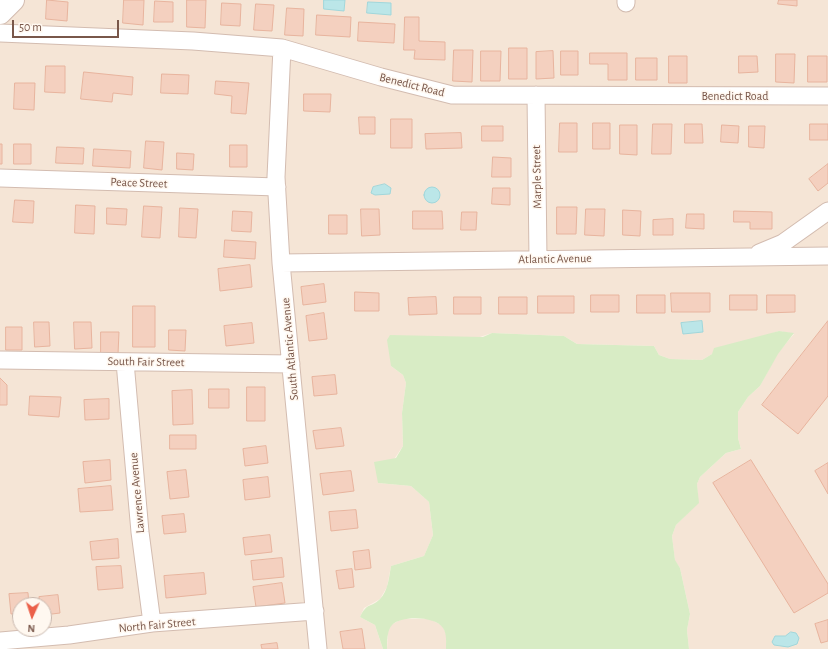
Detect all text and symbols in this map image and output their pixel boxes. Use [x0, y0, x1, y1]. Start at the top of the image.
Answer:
scale bar [14, 12, 121, 38]
text: 50 m [19, 21, 42, 33]
street label: Benedict Road [378, 70, 446, 100]
street label: Benedict Road [702, 89, 768, 103]
street label: Marple Street [529, 145, 545, 209]
street label: Peace Street [110, 175, 168, 191]
street label: Atlantic Avenue [518, 251, 592, 267]
street label: South Atlantic Avenue [278, 297, 302, 401]
street label: South Fair Street [107, 354, 185, 370]
street label: Lawrence Avenue [126, 452, 148, 534]
north arrow [12, 597, 52, 637]
street label: North Fair Street [118, 614, 196, 636]
text: N [27, 623, 36, 634]

